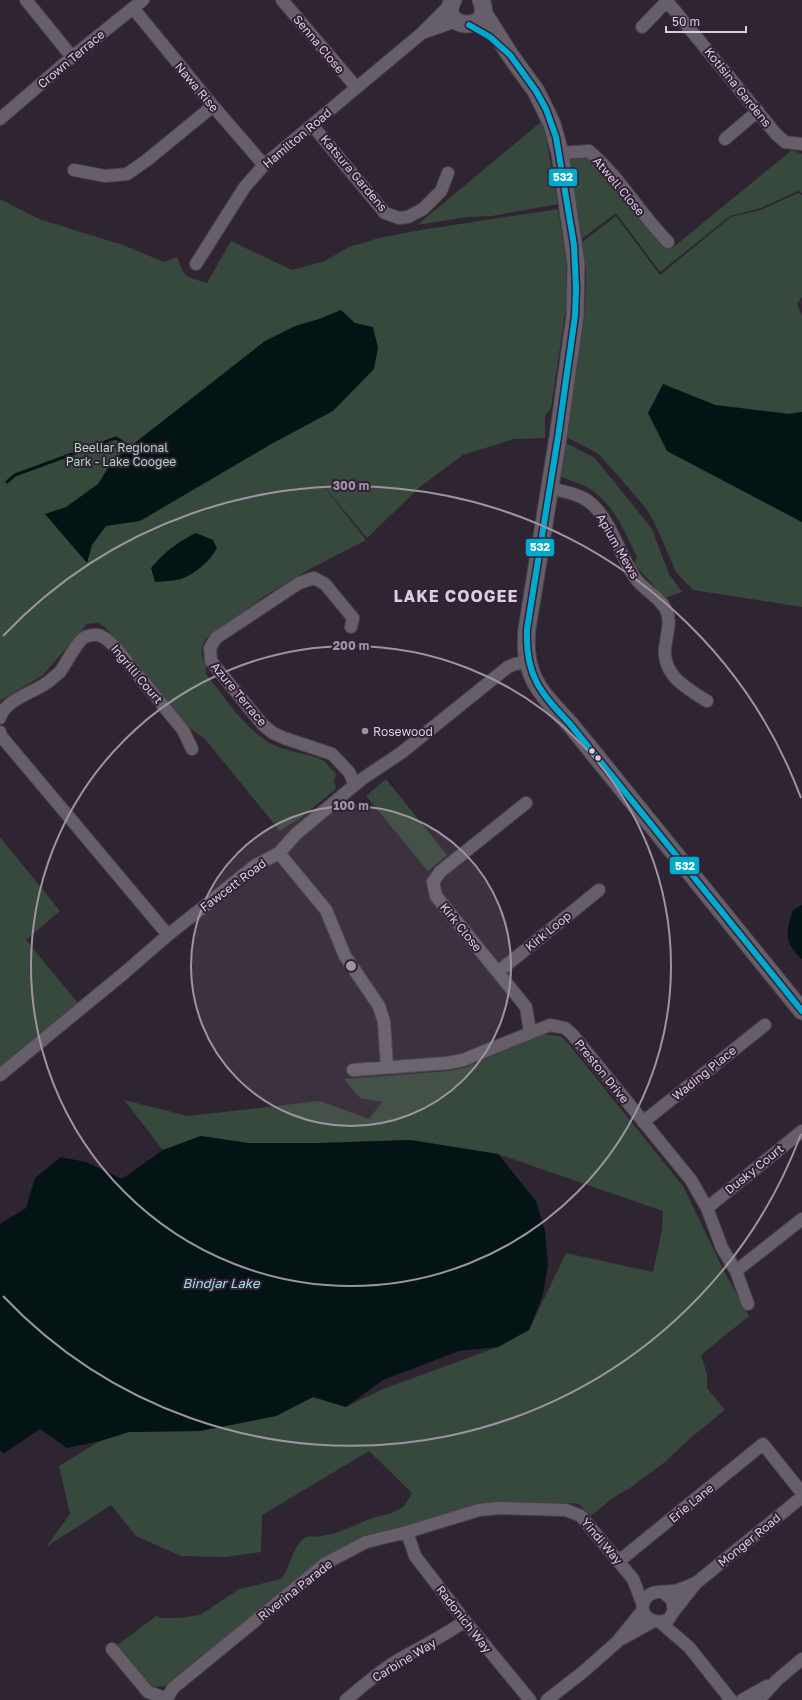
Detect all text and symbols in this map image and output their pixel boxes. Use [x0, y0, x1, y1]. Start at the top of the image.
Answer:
scale bar [666, 8, 746, 34]
street label: Senna Close [290, 12, 348, 76]
text: 50 m [672, 14, 700, 29]
street label: Crown Terrace [34, 27, 108, 91]
street label: Kotisina Gardens [701, 44, 775, 130]
street label: Nawa Rise [172, 59, 222, 115]
street label: Hamilton Road [260, 105, 334, 171]
street label: Katsura Gardens [318, 132, 390, 214]
street label: Atwell Close [590, 154, 648, 218]
line badge: 532 [548, 168, 578, 187]
text: 532 [553, 170, 573, 183]
park label: Beeliar Regional Park - Lake Coogee [66, 440, 176, 469]
text: 300 m [333, 478, 369, 493]
street label: Apium Mews [593, 511, 643, 581]
line badge: 532 [525, 538, 555, 557]
text: 532 [530, 540, 550, 553]
district label: LAKE COOGEE [393, 586, 519, 606]
text: 200 m [333, 638, 369, 653]
street label: Ingrilli Court [108, 641, 166, 707]
street label: Azure Terrace [208, 659, 270, 729]
place label: Rosewood [373, 724, 433, 739]
marker: Rosewood [360, 726, 370, 736]
unlabelled marker [587, 746, 597, 756]
unlabelled marker [593, 753, 603, 763]
text: 100 m [333, 798, 369, 813]
street label: Fawcett Road [197, 855, 269, 915]
line badge: 532 [669, 856, 700, 875]
text: 532 [675, 859, 695, 872]
street label: Kirk Close [437, 900, 485, 954]
street label: Kirk Loop [522, 908, 574, 954]
centre of rings [344, 959, 358, 973]
street label: Preston Drive [572, 1036, 632, 1106]
street label: Wading Place [669, 1043, 739, 1103]
street label: Dusky Court [722, 1141, 786, 1197]
water label: Bindjar Lake [183, 1275, 261, 1291]
street label: Erie Lane [666, 1480, 716, 1526]
street label: Monger Road [715, 1510, 783, 1570]
street label: Yindi Way [578, 1515, 626, 1568]
street label: Riverina Parade [255, 1556, 335, 1624]
street label: Radonich Way [433, 1582, 495, 1656]
street label: Carbine Way [369, 1635, 439, 1685]

